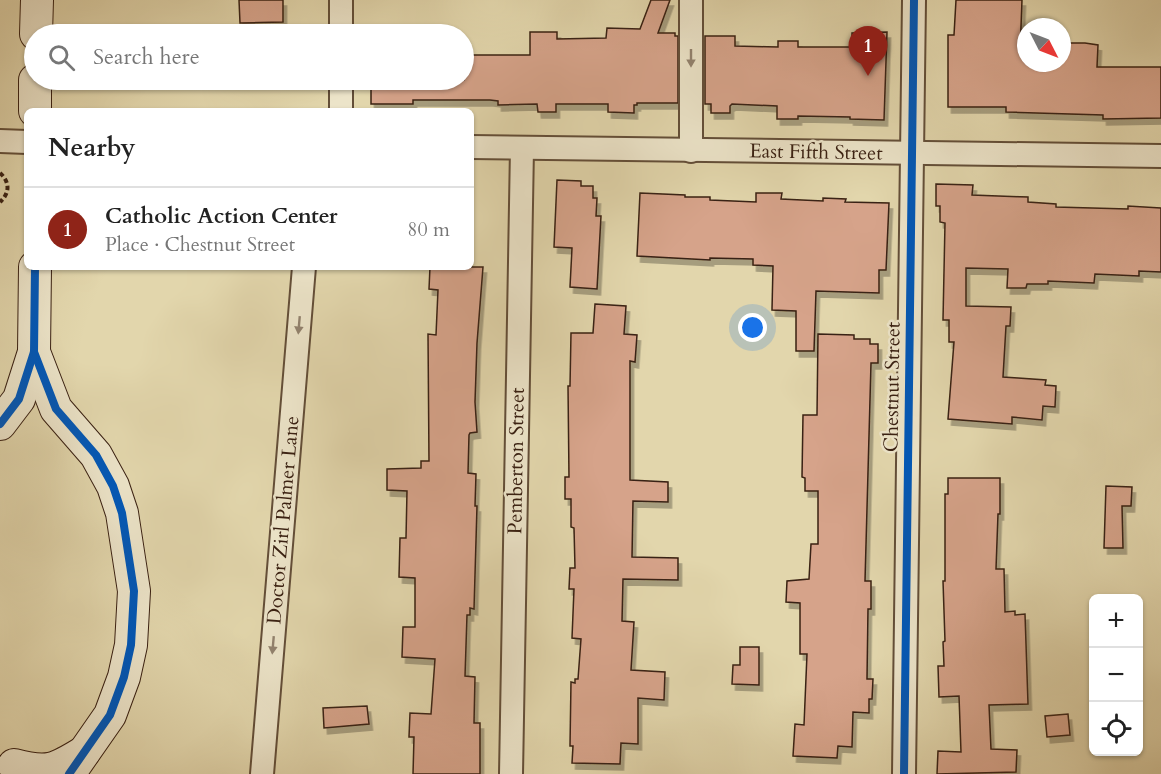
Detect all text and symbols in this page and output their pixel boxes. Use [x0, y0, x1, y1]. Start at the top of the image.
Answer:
north arrow [1017, 18, 1071, 72]
search box [24, 24, 474, 90]
pin: 1 [848, 26, 888, 76]
icon: search [45, 41, 78, 74]
text: Search here [93, 42, 200, 72]
one-way arrow [686, 49, 696, 68]
text: Nearby [48, 130, 136, 165]
street label: East Fifth Street [749, 137, 884, 167]
text: Catholic Action Center [105, 201, 338, 231]
text: 1 [62, 216, 73, 243]
text: 80 m [407, 216, 450, 243]
text: Place · Chestnut Street [105, 231, 295, 258]
your location [738, 313, 767, 342]
one-way arrow [294, 316, 304, 335]
street label: Chestnut Street [877, 321, 907, 452]
street label: Pemberton Street [501, 387, 531, 535]
street label: Doctor Zirl Palmer Lane [260, 415, 306, 625]
map controls [1089, 594, 1143, 756]
button: + [1089, 594, 1143, 648]
one-way arrow [268, 636, 278, 655]
button: − [1089, 648, 1143, 702]
button: locate [1089, 702, 1143, 756]

